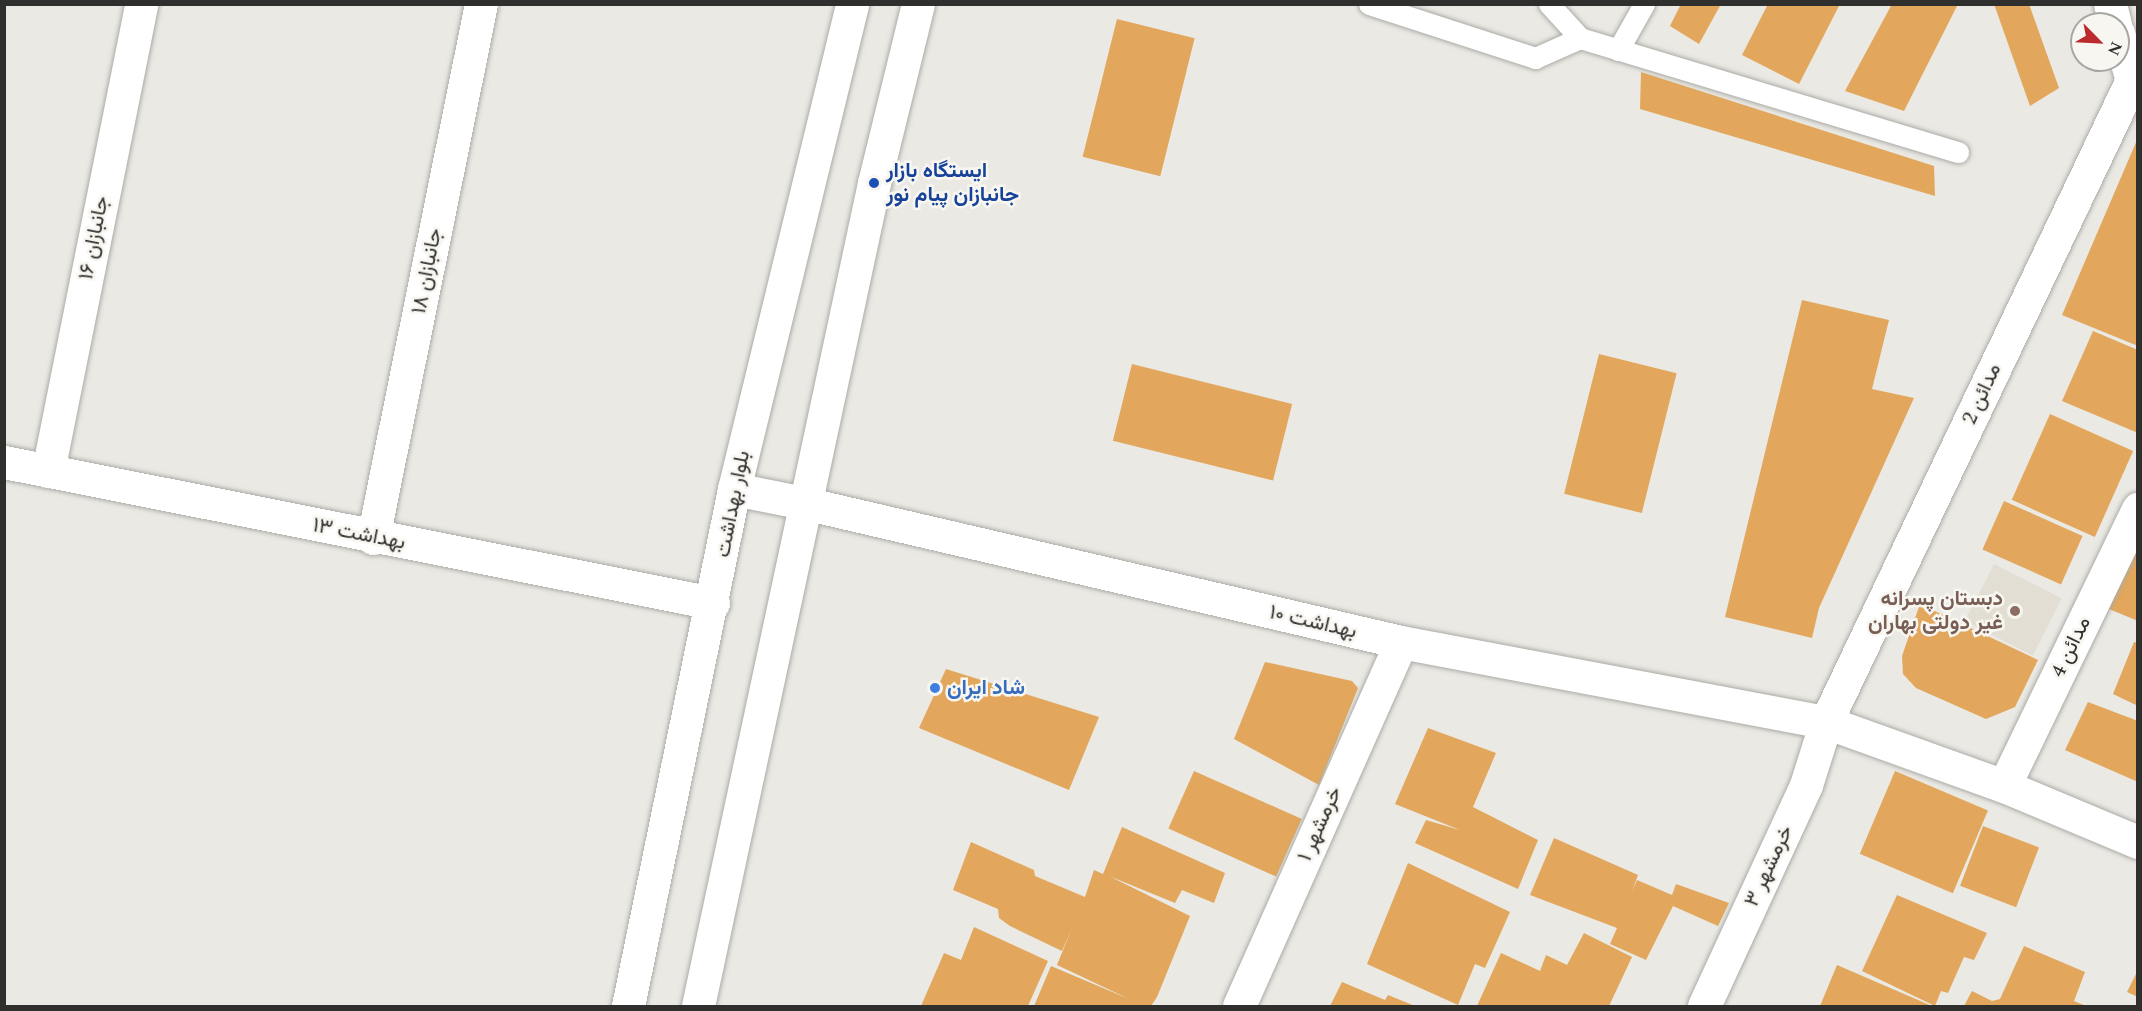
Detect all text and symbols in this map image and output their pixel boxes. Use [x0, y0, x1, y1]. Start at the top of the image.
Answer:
north arrow [2070, 12, 2130, 72]
text: N [2101, 38, 2128, 59]
place label: ایستگاه بازار جانبازان پیام نور [886, 158, 1019, 208]
marker: ایستگاه بازار جانبازان پیام نور [867, 176, 881, 190]
street label: جانبازان ۱۶ [74, 194, 114, 282]
street label: جانبازان ۱۸ [406, 226, 448, 316]
street label: مدائن 2 [1957, 359, 2007, 429]
street label: بلوار بهداشت [710, 448, 756, 560]
street label: بهداشت ۱۳ [311, 513, 407, 555]
place label: دبستان پسرانه غیر دولتی بهاران [1868, 586, 2003, 636]
street label: بهداشت ۱۰ [1267, 600, 1359, 644]
marker: دبستان پسرانه غیر دولتی بهاران [2008, 604, 2022, 618]
street label: مدائن 4 [2046, 612, 2096, 682]
place label: شاد ایران [947, 675, 1025, 701]
marker: شاد ایران [928, 681, 942, 695]
street label: خرمشهر ۱ [1292, 783, 1348, 865]
street label: خرمشهر ۳ [1739, 821, 1799, 911]

